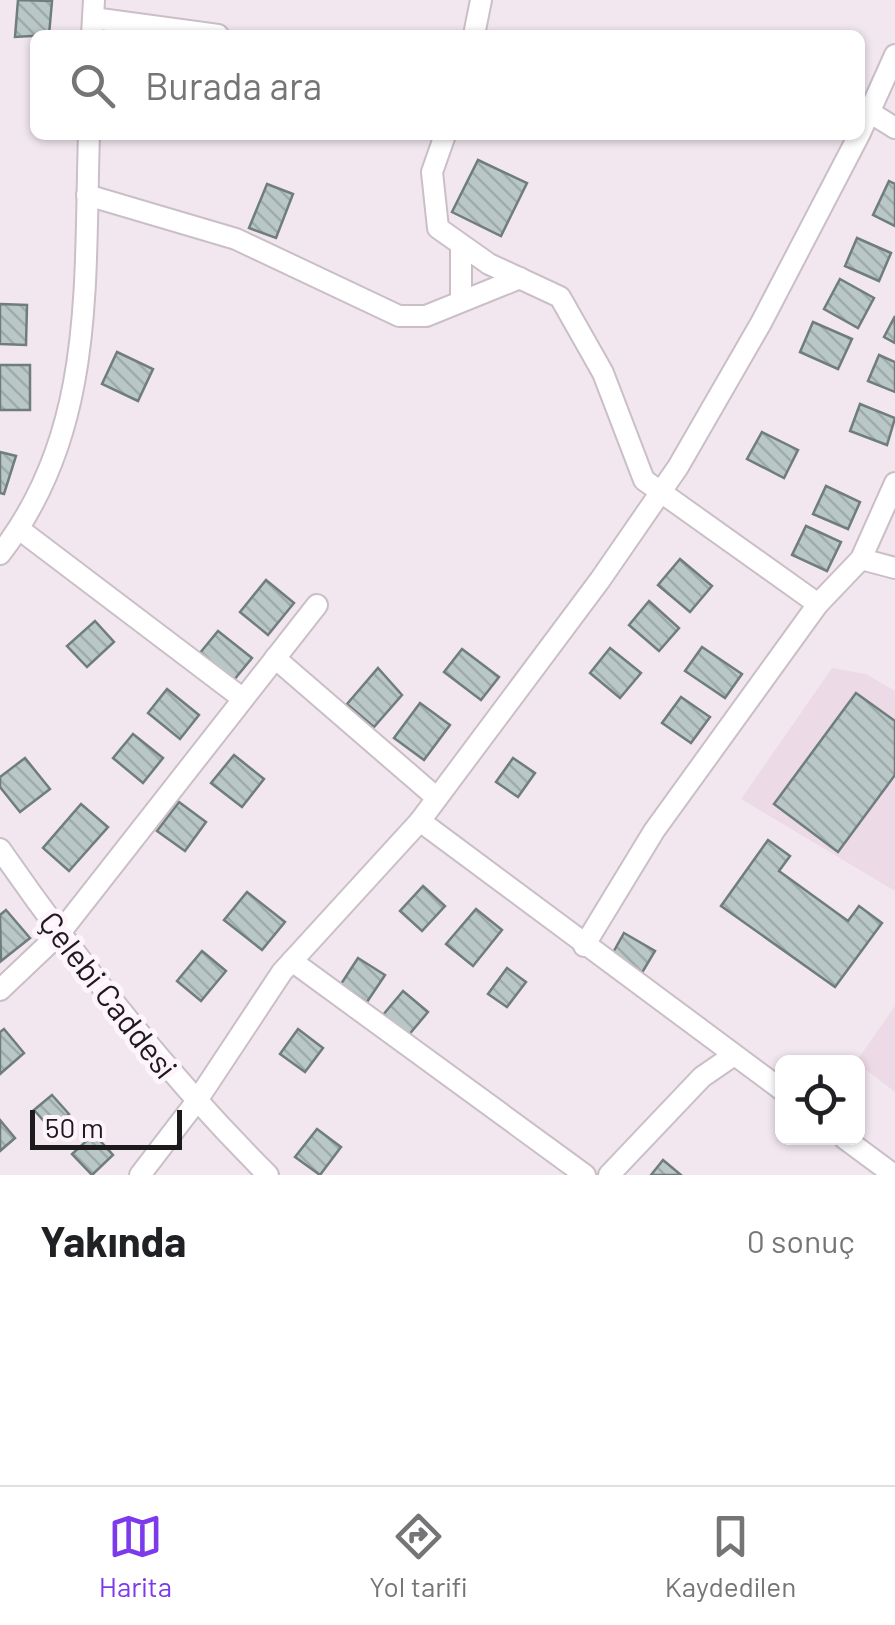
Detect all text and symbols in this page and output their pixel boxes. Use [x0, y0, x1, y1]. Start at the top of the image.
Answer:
search box [30, 30, 865, 140]
icon: search [65, 58, 120, 113]
text: Burada ara [145, 62, 322, 108]
street label: Çelebi Caddesi [32, 903, 186, 1085]
map controls [775, 1055, 865, 1145]
button: locate [775, 1055, 865, 1145]
scale bar [30, 1105, 182, 1150]
text: 50 m [45, 1110, 104, 1144]
text: Yakında [40, 1215, 186, 1265]
text: 0 sonuç [747, 1221, 855, 1259]
tab: Harita [99, 1509, 172, 1603]
tab: Yol tarifi [369, 1509, 467, 1603]
tab: Kaydedilen [665, 1509, 796, 1603]

